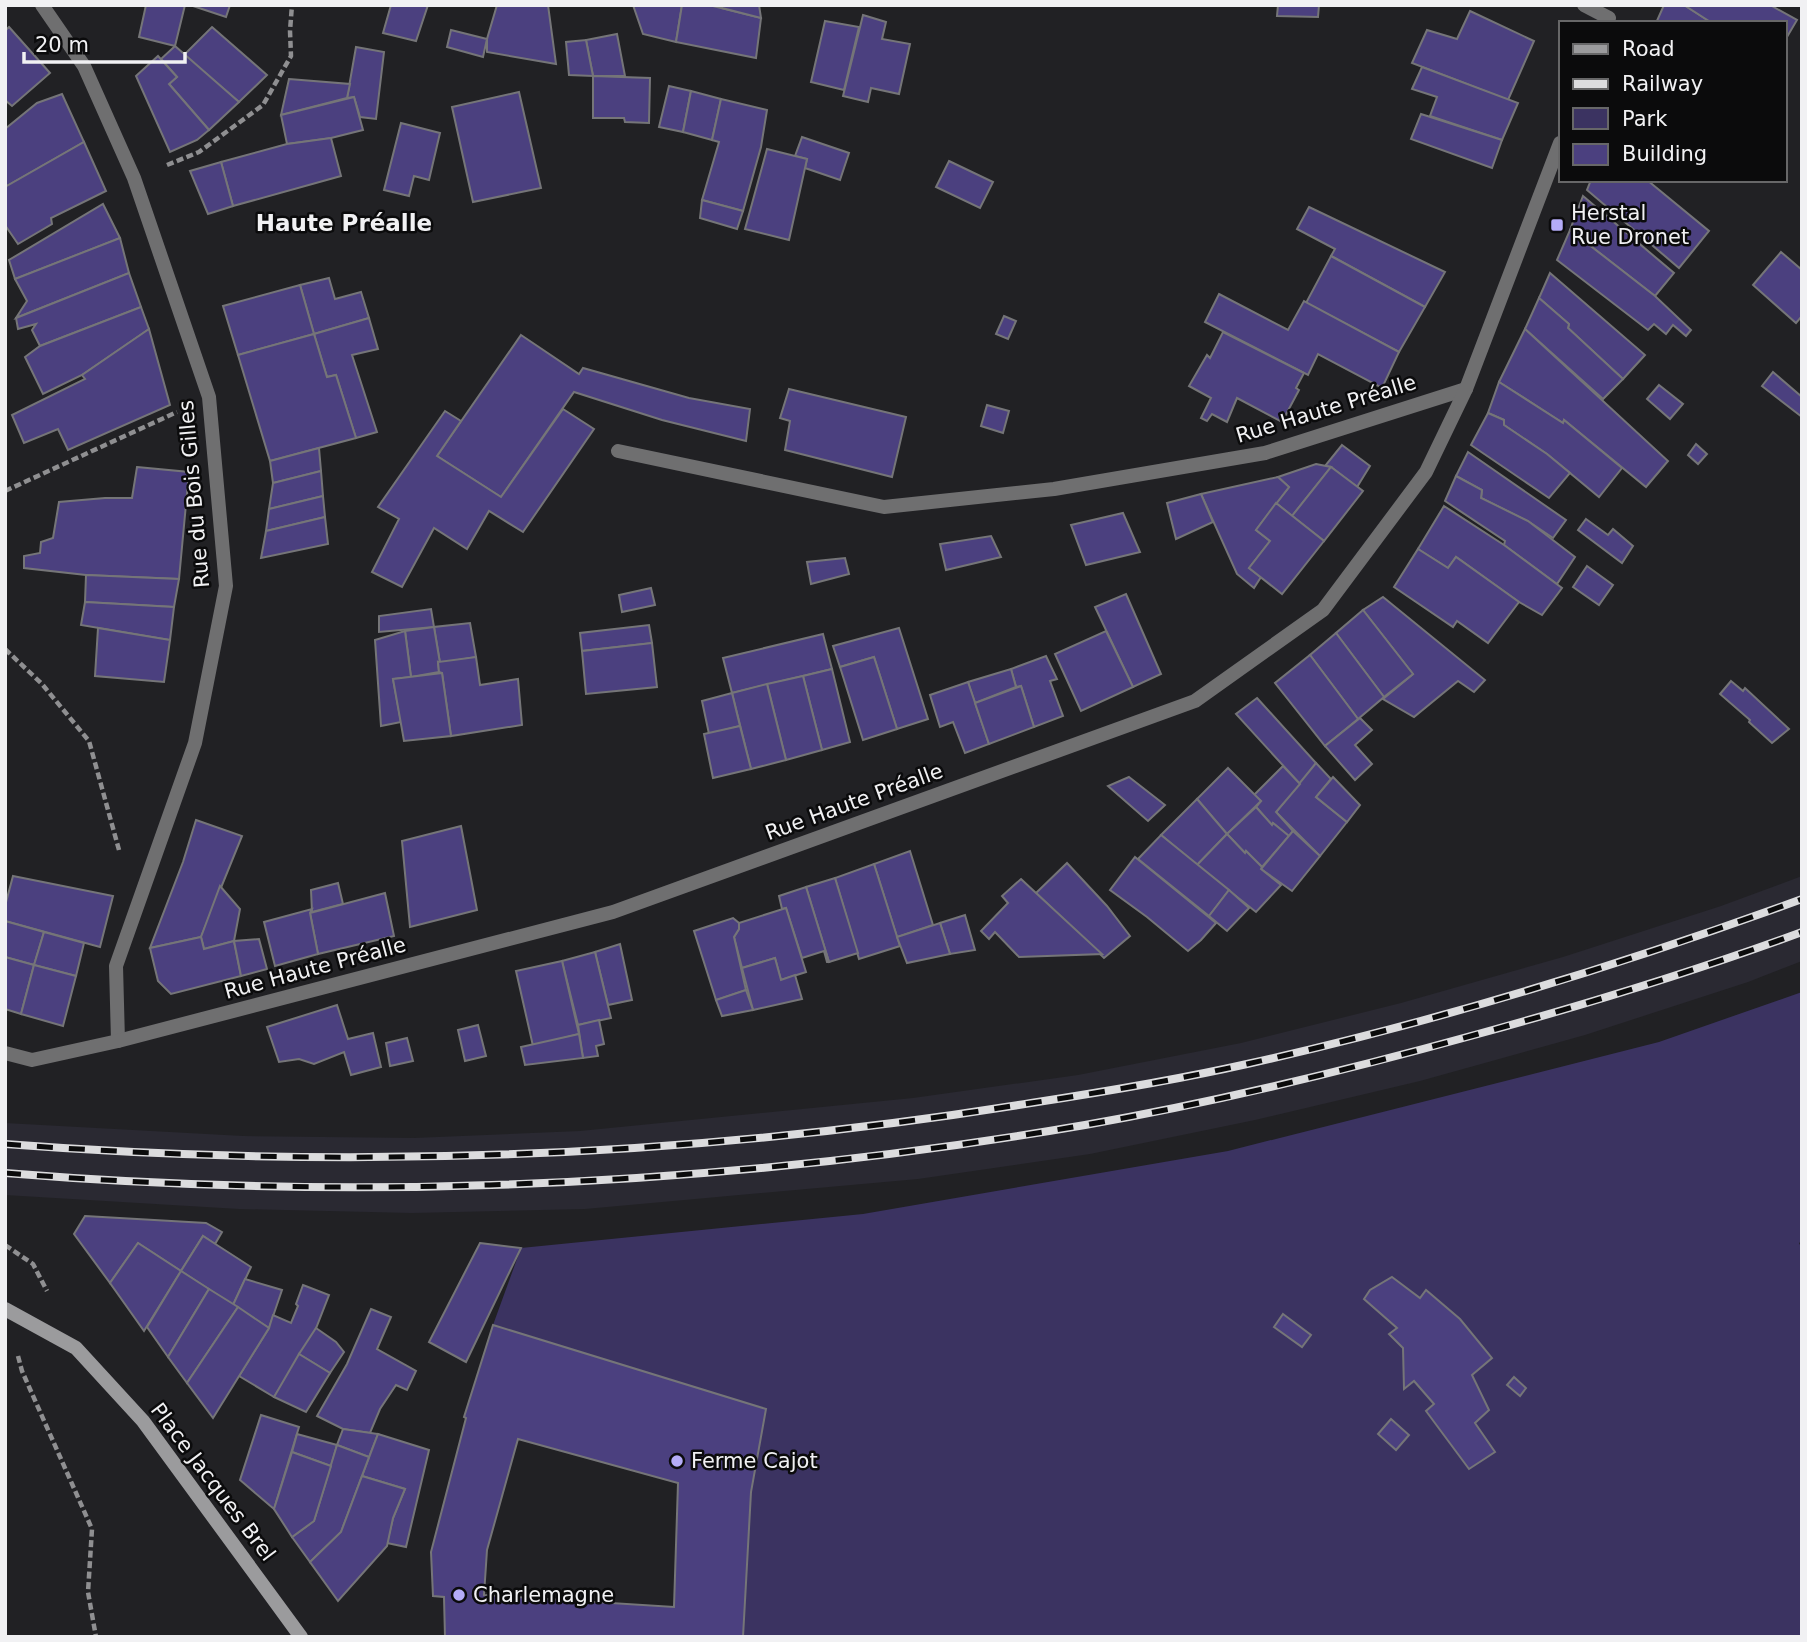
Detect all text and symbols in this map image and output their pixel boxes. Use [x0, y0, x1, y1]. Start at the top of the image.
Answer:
scale bar [24, 21, 186, 65]
legend [1559, 21, 1786, 182]
text: 20 m [35, 33, 89, 57]
text: Road [1622, 37, 1675, 61]
text: Railway [1622, 72, 1703, 96]
text: Park [1622, 107, 1668, 131]
text: Building [1622, 142, 1707, 166]
place label: Herstal Rue Dronet [1571, 201, 1689, 249]
district label: Haute Préalle [256, 210, 432, 236]
marker: Herstal Rue Dronet [1549, 217, 1565, 233]
street label: Rue Haute Préalle [1233, 370, 1419, 448]
street label: Rue du Bois Gilles [174, 399, 214, 589]
street label: Rue Haute Préalle [762, 759, 946, 845]
street label: Rue Haute Préalle [221, 932, 409, 1004]
street label: Place Jacques Brel [146, 1398, 280, 1566]
place label: Ferme Cajot [691, 1449, 818, 1473]
marker: Ferme Cajot [669, 1453, 685, 1469]
place label: Charlemagne [473, 1583, 614, 1607]
marker: Charlemagne [451, 1587, 467, 1603]

